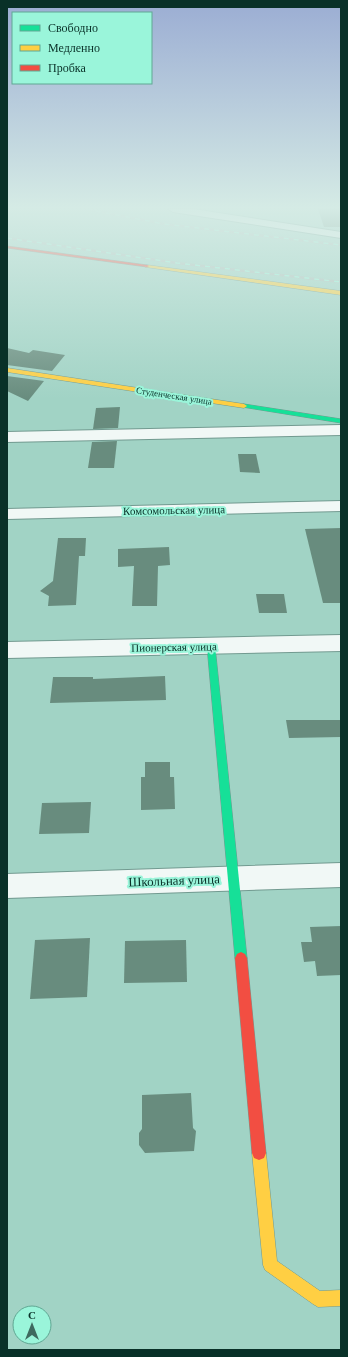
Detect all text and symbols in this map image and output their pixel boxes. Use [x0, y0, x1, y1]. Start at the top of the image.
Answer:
legend [12, 12, 152, 84]
text: Свободно [48, 21, 98, 35]
text: Медленно [48, 41, 100, 55]
text: Пробка [48, 61, 86, 75]
street label: Студенческая улица [135, 385, 213, 407]
street label: Комсомольская улица [123, 503, 225, 517]
street label: Пионерская улица [131, 640, 217, 654]
street label: Школьная улица [128, 871, 220, 890]
north arrow [12, 1305, 52, 1345]
text: С [28, 1309, 36, 1321]

